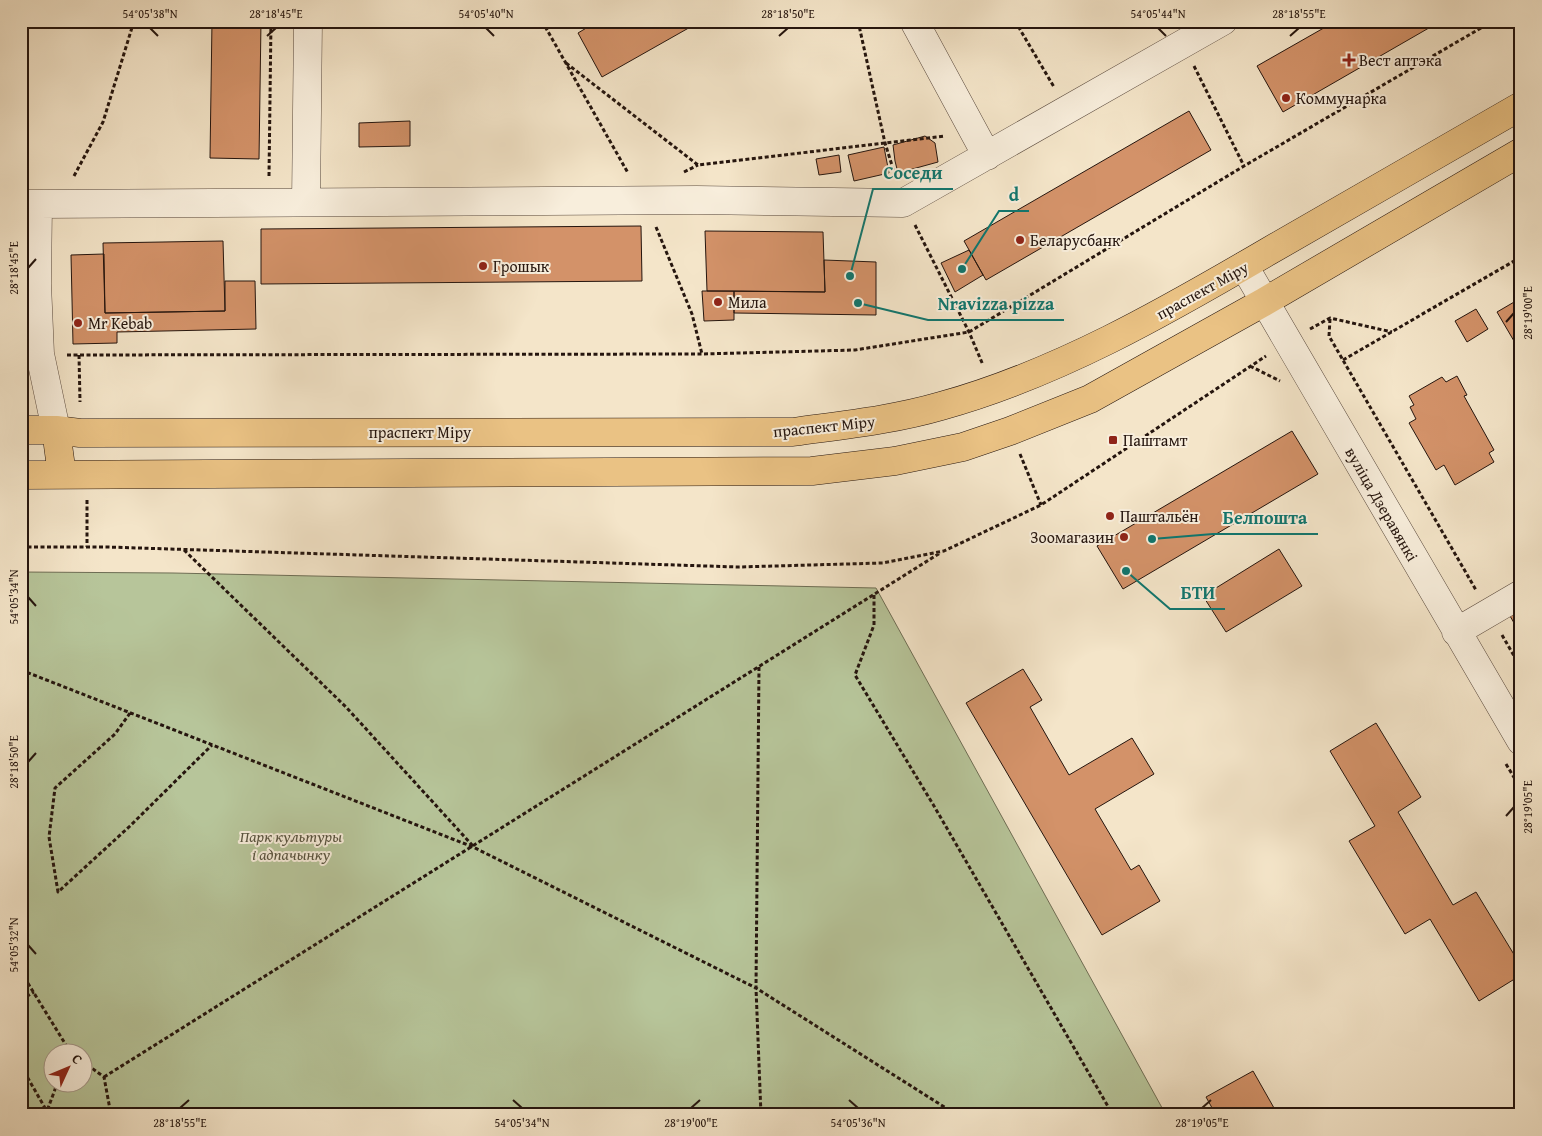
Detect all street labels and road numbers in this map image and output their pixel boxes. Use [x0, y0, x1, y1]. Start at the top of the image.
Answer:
street label: праспект Міру [1151, 255, 1253, 325]
street label: праспект Міру [772, 409, 876, 443]
street label: праспект Міру [369, 420, 471, 444]
street label: вуліца Дзеравянкі [1339, 442, 1425, 566]

